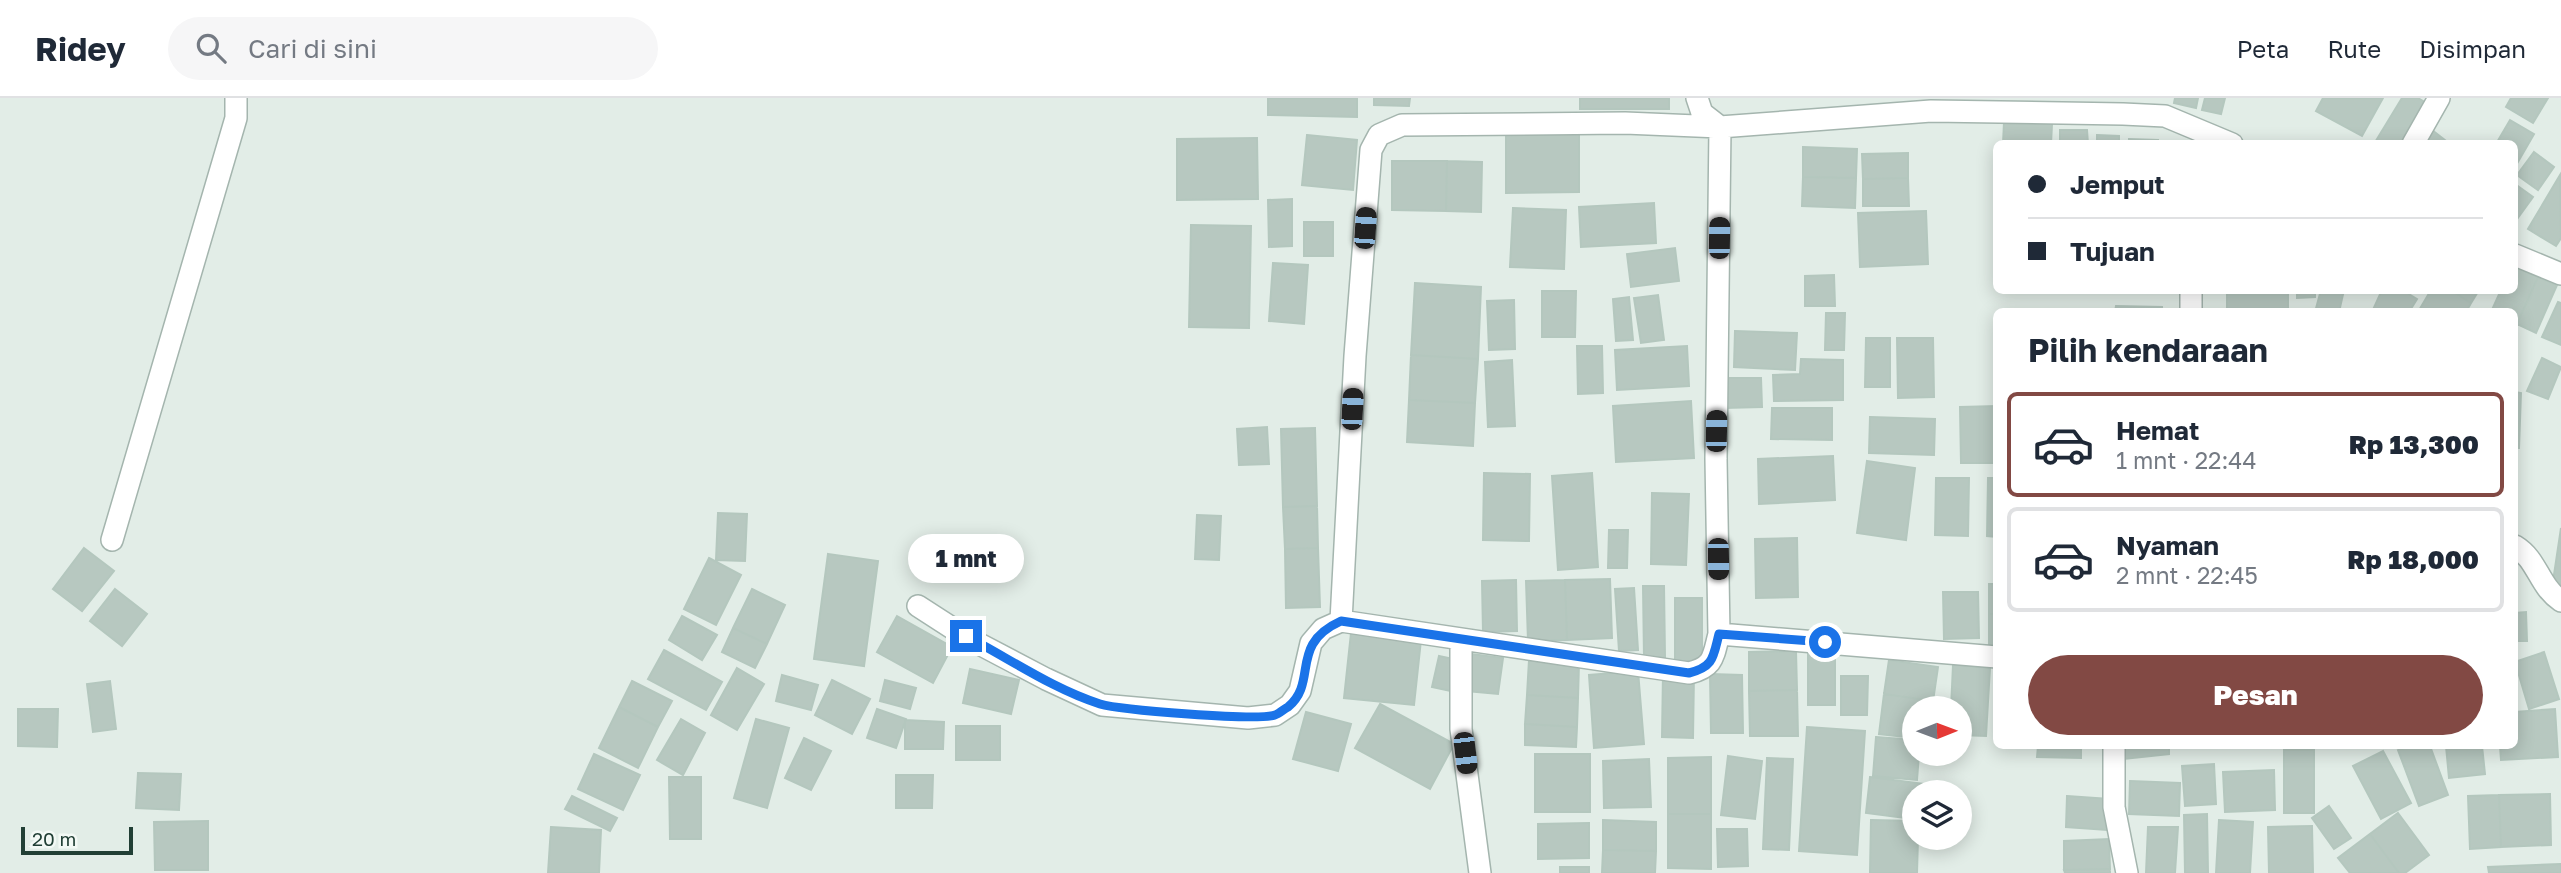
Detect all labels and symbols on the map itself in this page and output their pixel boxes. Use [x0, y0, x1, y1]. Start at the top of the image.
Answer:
car [1354, 206, 1377, 250]
car [1709, 217, 1730, 259]
car [1341, 387, 1364, 431]
car [1706, 410, 1727, 452]
callout: 1 mnt [908, 534, 1024, 584]
car [1708, 538, 1729, 580]
route end [950, 620, 982, 652]
route start [1809, 626, 1841, 658]
north arrow [1902, 696, 1972, 766]
car [1453, 731, 1478, 775]
scale bar [21, 824, 133, 856]

